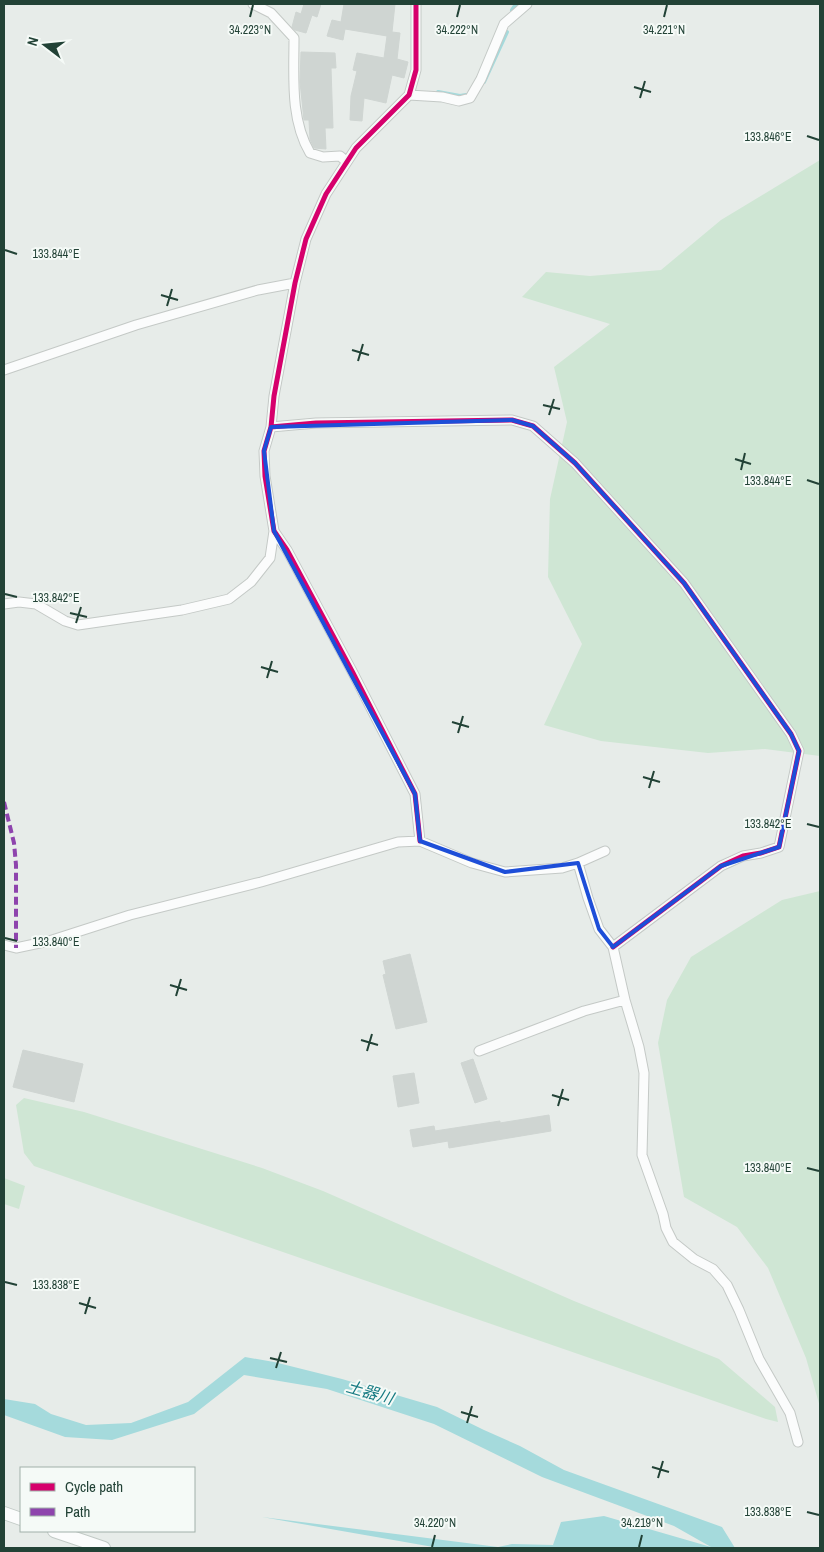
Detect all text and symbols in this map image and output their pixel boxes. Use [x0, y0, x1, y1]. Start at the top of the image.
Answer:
north arrow [20, 20, 70, 70]
text: 34.223°N [229, 22, 271, 38]
text: 34.222°N [436, 22, 478, 38]
text: 34.221°N [643, 22, 685, 38]
text: N [23, 35, 42, 48]
text: 133.846°E [745, 129, 791, 145]
text: 133.844°E [33, 246, 79, 262]
text: 133.844°E [745, 473, 791, 489]
text: 133.842°E [33, 590, 79, 606]
text: 133.842°E [745, 816, 791, 832]
text: 133.840°E [33, 934, 79, 950]
text: 133.840°E [745, 1160, 791, 1176]
text: 133.838°E [33, 1277, 79, 1293]
water label: 土器川 [344, 1375, 398, 1410]
legend [20, 1467, 195, 1532]
text: Cycle path [65, 1476, 123, 1497]
text: Path [65, 1501, 90, 1522]
text: 133.838°E [745, 1504, 791, 1520]
text: 34.220°N [414, 1515, 456, 1531]
text: 34.219°N [621, 1515, 663, 1531]

